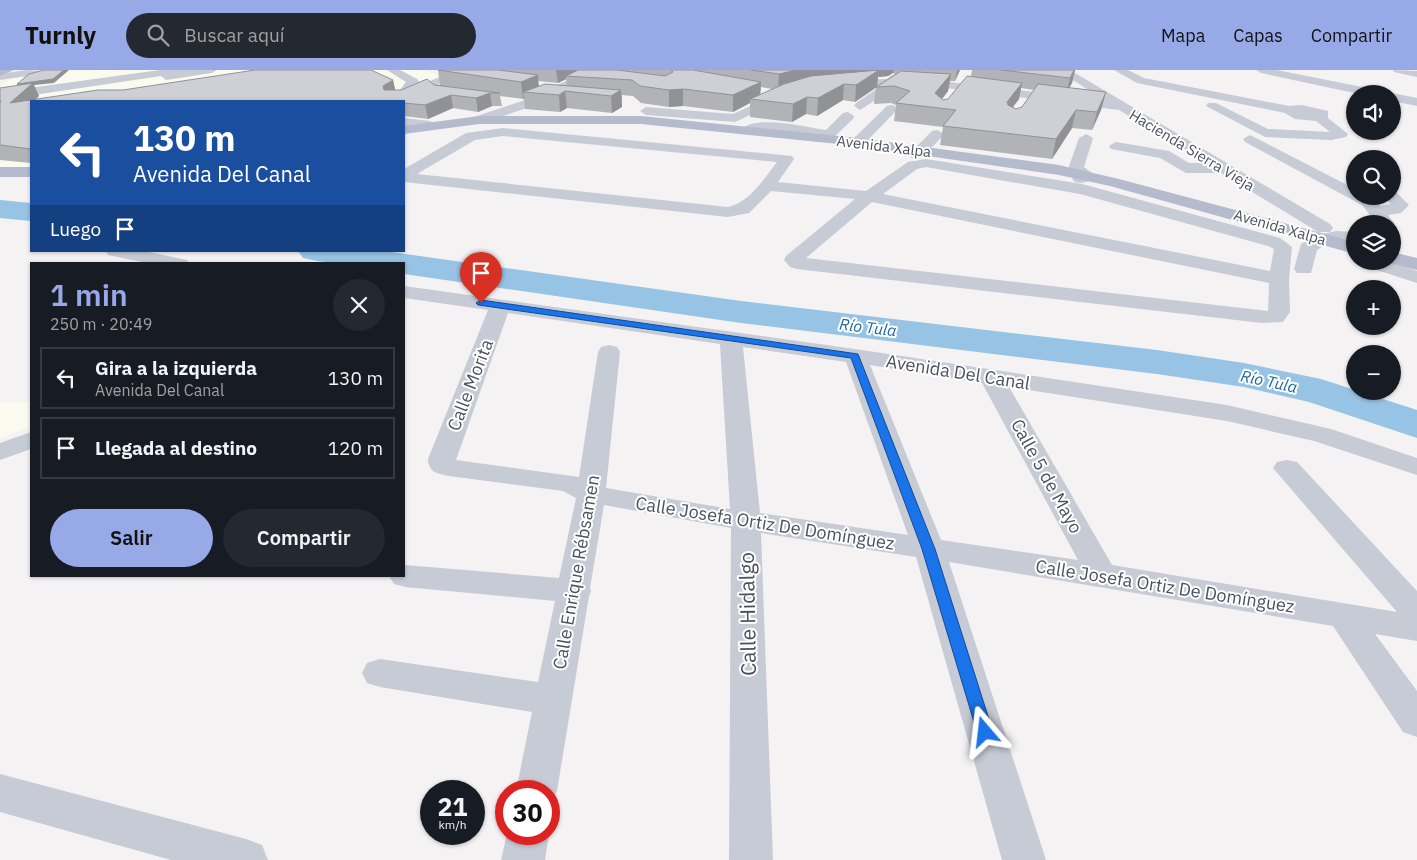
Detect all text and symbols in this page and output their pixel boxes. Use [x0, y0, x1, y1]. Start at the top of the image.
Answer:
search box [126, 13, 476, 58]
text: Turnly [25, 19, 96, 51]
icon: search [144, 21, 172, 49]
text: Buscar aquí [184, 23, 285, 47]
text: Mapa [1161, 24, 1205, 47]
text: Capas [1233, 24, 1283, 47]
text: Compartir [1311, 24, 1392, 47]
map controls [1346, 85, 1401, 400]
button: sound [1346, 85, 1401, 140]
street label: Hacienda Sierra Vieja [1126, 105, 1258, 195]
text: 130 m [133, 115, 236, 161]
icon: left [50, 120, 115, 185]
street label: Avenida Xalpa [836, 131, 932, 161]
button: search [1346, 150, 1401, 205]
text: Avenida Del Canal [133, 159, 311, 188]
street label: Avenida Xalpa [1232, 205, 1328, 249]
icon: arrive [111, 215, 139, 243]
button: layers [1346, 215, 1401, 270]
text: Luego [50, 217, 101, 241]
pin [460, 252, 502, 303]
icon: arrive [467, 259, 495, 287]
text: 1 min [50, 275, 128, 314]
button: close [333, 279, 385, 331]
button: + [1346, 280, 1401, 335]
text: 250 m · 20:49 [50, 314, 152, 334]
water label: Río Tula [838, 314, 898, 340]
street label: Calle Morita [442, 336, 498, 434]
button: − [1346, 345, 1401, 400]
street label: Avenida Del Canal [884, 349, 1032, 395]
text: Gira a la izquierda [95, 356, 257, 380]
icon: left [52, 364, 80, 392]
water label: Río Tula [1239, 365, 1299, 397]
text: 130 m [328, 366, 383, 390]
text: Avenida Del Canal [95, 380, 224, 400]
street label: Calle 5 de Mayo [1006, 415, 1088, 537]
icon: arrive [52, 434, 80, 462]
text: Llegada al destino [95, 436, 257, 460]
text: 120 m [328, 436, 383, 460]
street label: Calle Enrique Rébsamen [548, 473, 604, 671]
street label: Calle Josefa Ortiz De Domínguez [634, 491, 896, 555]
button: Salir [50, 509, 213, 567]
button: Compartir [223, 509, 385, 567]
street label: Calle Hidalgo [732, 552, 762, 676]
street label: Calle Josefa Ortiz De Domínguez [1034, 554, 1296, 618]
position arrow [958, 705, 1010, 757]
speed limit sign: 30 [495, 780, 560, 845]
text: 21 [437, 790, 468, 823]
text: km/h [438, 817, 467, 832]

